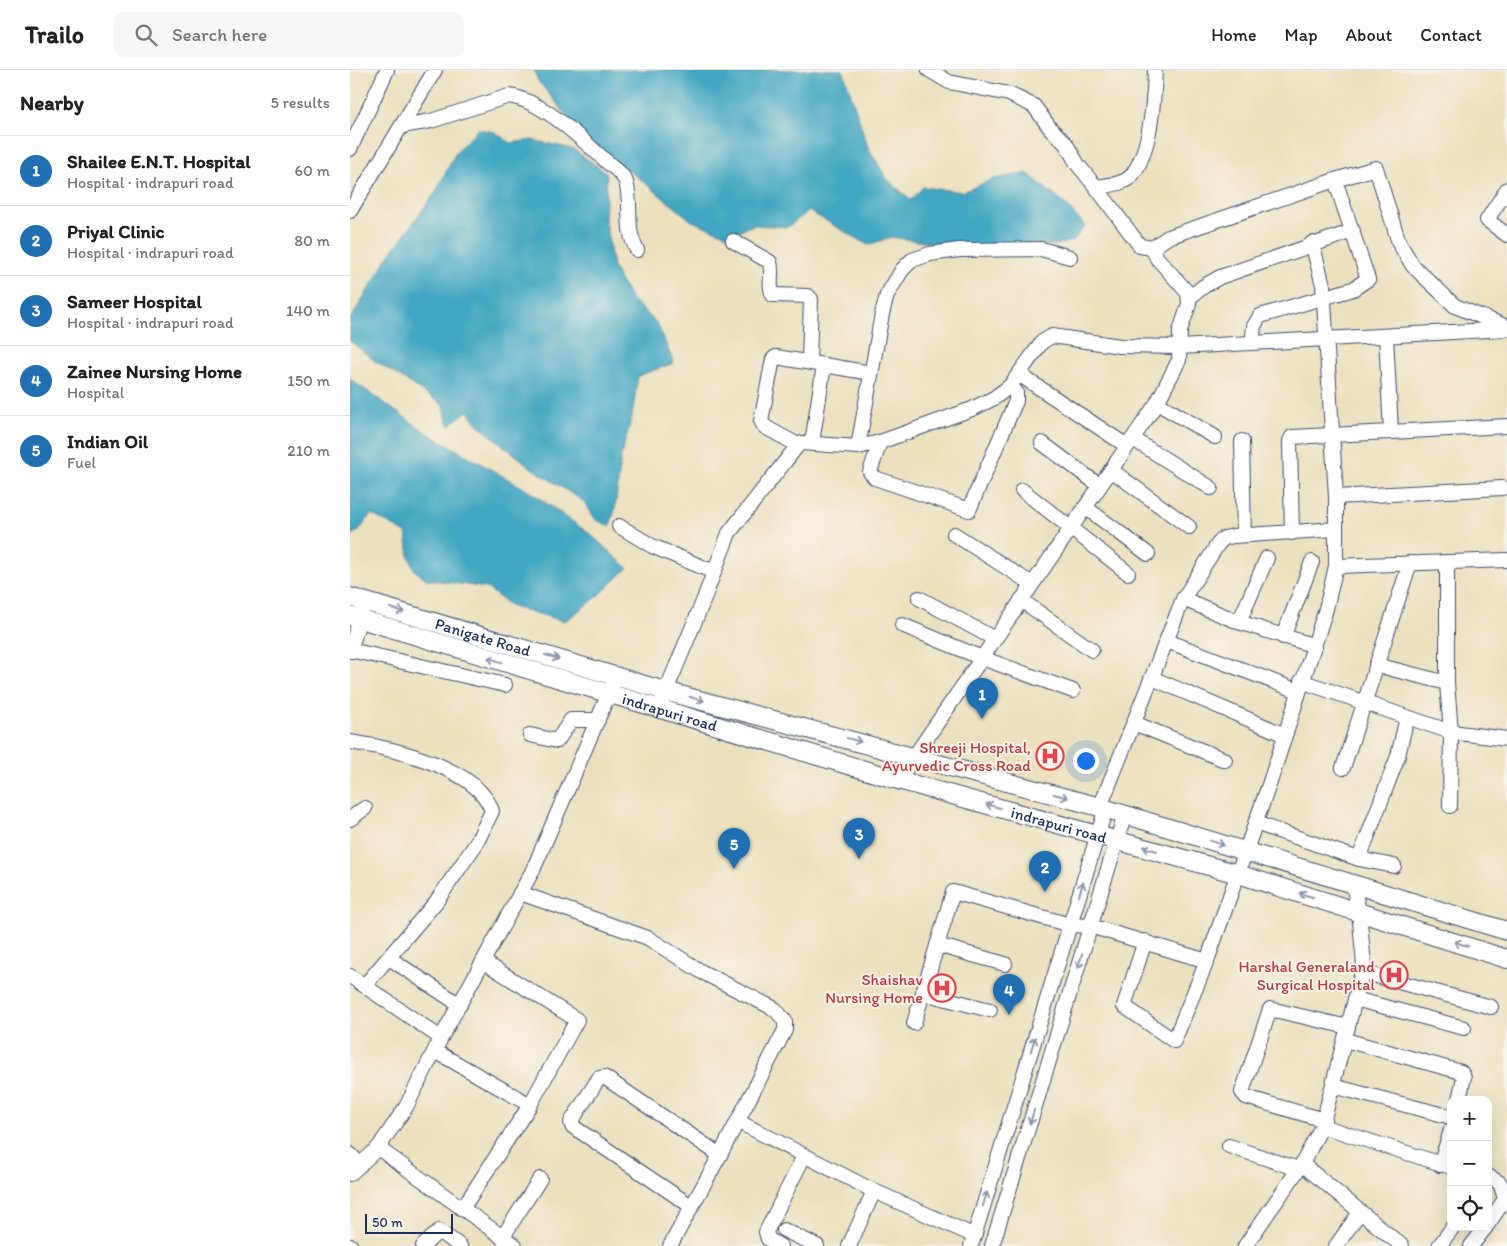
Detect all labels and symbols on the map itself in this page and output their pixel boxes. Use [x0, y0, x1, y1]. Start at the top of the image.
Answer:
one-way arrow [388, 606, 404, 616]
street label: Panigate Road [433, 614, 533, 660]
one-way arrow [544, 652, 560, 662]
one-way arrow [487, 655, 503, 665]
pin: 1 [966, 678, 998, 719]
street label: indrapuri road [620, 689, 720, 735]
one-way arrow [688, 695, 704, 704]
one-way arrow [845, 736, 861, 745]
place label: Shreeji Hospital, Ayurvedic Cross Road [882, 738, 1031, 775]
hospital icon: Shreeji Hospital, Ayurvedic Cross Road [1035, 741, 1065, 771]
your location [1073, 748, 1099, 774]
one-way arrow [1053, 792, 1069, 802]
one-way arrow [986, 801, 1002, 810]
street label: indrapuri road [1009, 802, 1109, 847]
pin: 3 [843, 818, 875, 859]
pin: 5 [718, 828, 750, 869]
one-way arrow [1208, 839, 1224, 849]
one-way arrow [1142, 844, 1158, 853]
pin: 2 [1029, 851, 1061, 892]
one-way arrow [1077, 881, 1087, 897]
one-way arrow [1298, 889, 1314, 899]
one-way arrow [1453, 939, 1469, 948]
one-way arrow [1074, 953, 1084, 969]
place label: Harshal Generaland Surgical Hospital [1238, 957, 1375, 994]
hospital icon: Harshal Generaland Surgical Hospital [1379, 960, 1409, 990]
place label: Shaishav Nursing Home [825, 970, 924, 1007]
hospital icon: Shaishav Nursing Home [927, 973, 957, 1003]
pin: 4 [993, 974, 1025, 1015]
one-way arrow [1029, 1036, 1039, 1052]
one-way arrow [1027, 1108, 1037, 1124]
one-way arrow [981, 1192, 991, 1208]
scale bar [365, 1211, 452, 1234]

